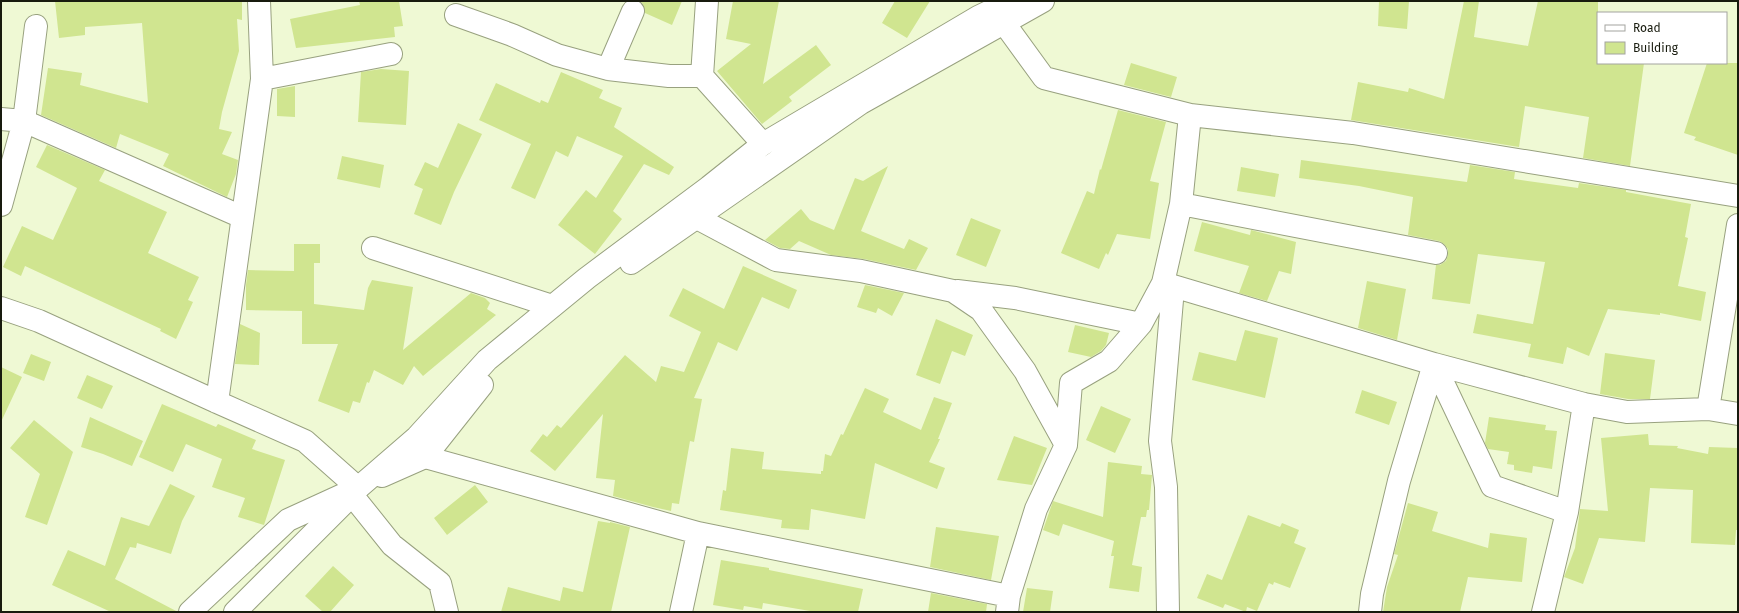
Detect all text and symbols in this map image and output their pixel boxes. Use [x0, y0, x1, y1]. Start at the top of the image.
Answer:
legend [1597, 12, 1727, 64]
text: Road [1633, 21, 1661, 35]
text: Building [1633, 41, 1679, 55]

